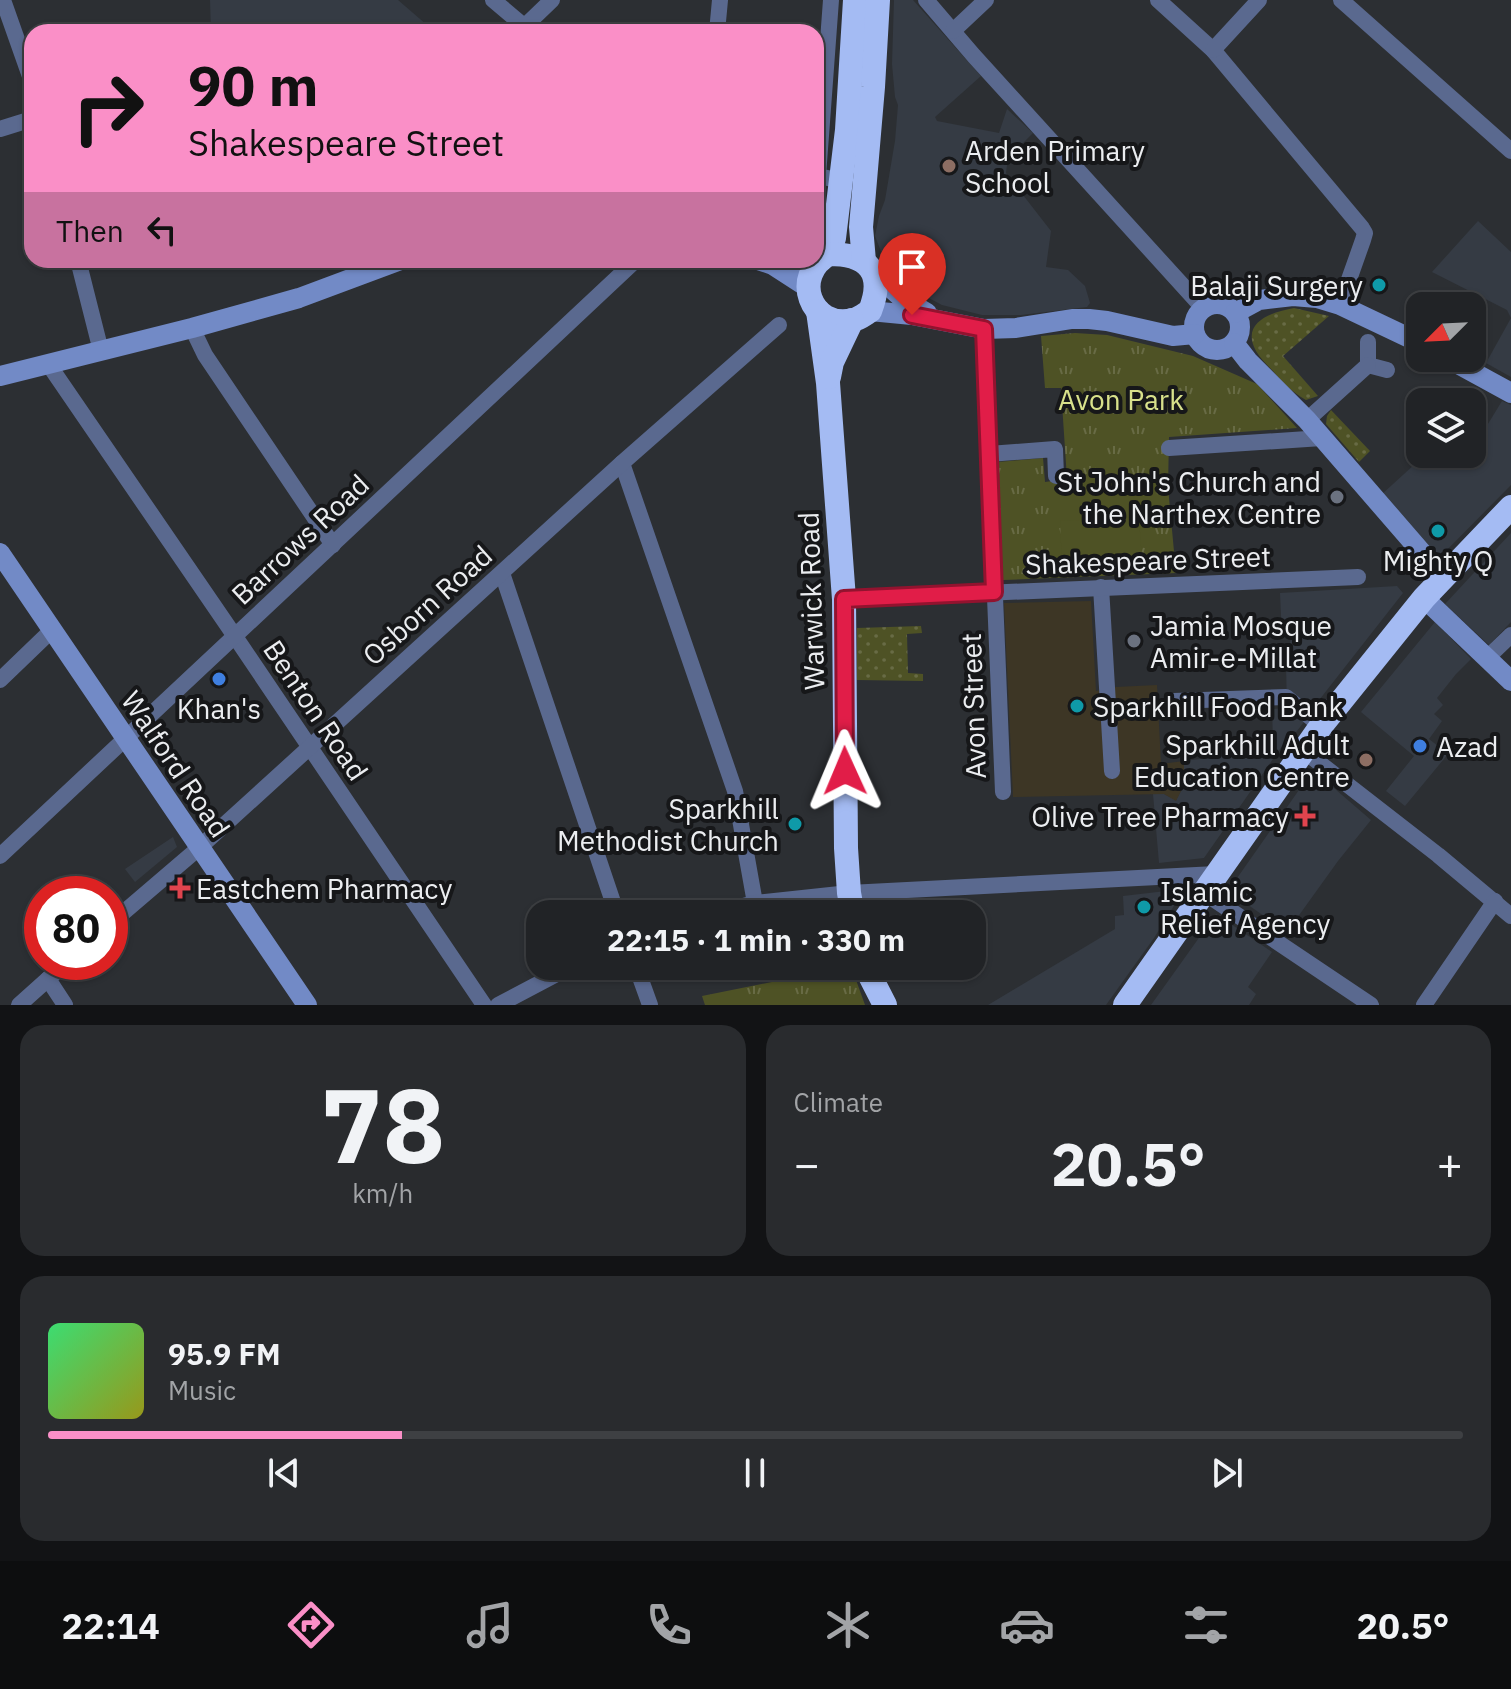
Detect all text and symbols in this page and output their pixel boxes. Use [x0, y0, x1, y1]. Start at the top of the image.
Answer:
text: 90 m [188, 49, 318, 121]
icon: right [56, 56, 160, 160]
text: Shakespeare Street [188, 119, 504, 166]
place label: Arden Primary School [965, 132, 1145, 201]
marker: Arden Primary School [940, 157, 958, 175]
icon: left [140, 208, 184, 252]
text: Then [56, 211, 124, 250]
pin [878, 233, 946, 315]
icon: arrive [890, 245, 934, 289]
place label: Balaji Surgery [1190, 267, 1363, 304]
marker: Balaji Surgery [1370, 276, 1388, 294]
north arrow [1406, 292, 1486, 372]
map controls [1406, 292, 1486, 468]
park label: Avon Park [1058, 381, 1184, 418]
button: layers [1406, 388, 1486, 468]
place label: St John's Church and the Narthex Centre [1057, 463, 1321, 532]
street label: Barrows Road [223, 466, 377, 612]
marker: St John's Church and the Narthex Centre [1328, 488, 1346, 506]
street label: Warwick Road [789, 511, 833, 691]
marker: Mighty Q [1429, 522, 1447, 540]
street label: Osborn Road [354, 537, 500, 673]
street label: Shakespeare Street [1024, 537, 1272, 583]
place label: Mighty Q [1383, 542, 1493, 579]
place label: Jamia Mosque Amir-e-Millat [1150, 607, 1332, 676]
street label: Avon Street [952, 632, 994, 780]
marker: Jamia Mosque Amir-e-Millat [1125, 632, 1143, 650]
street label: Benton Road [255, 633, 377, 787]
marker: Khan's [210, 670, 228, 688]
street label: Walford Road [113, 684, 239, 844]
place label: Sparkhill Food Bank [1093, 688, 1343, 725]
place label: Khan's [177, 690, 261, 727]
marker: Sparkhill Food Bank [1068, 697, 1086, 715]
place label: Sparkhill Adult Education Centre [1134, 726, 1350, 795]
place label: Azad [1436, 728, 1498, 765]
position arrow [803, 729, 887, 813]
marker: Azad [1411, 737, 1429, 755]
marker: Sparkhill Adult Education Centre [1357, 751, 1375, 769]
place label: Sparkhill Methodist Church [557, 790, 779, 859]
place label: Olive Tree Pharmacy [1031, 798, 1289, 835]
marker: Olive Tree Pharmacy [1296, 807, 1314, 825]
marker: Sparkhill Methodist Church [786, 815, 804, 833]
place label: Eastchem Pharmacy [196, 870, 452, 907]
place label: Islamic Relief Agency [1160, 873, 1330, 942]
speed limit sign: 80 [24, 876, 128, 980]
marker: Eastchem Pharmacy [171, 879, 189, 897]
marker: Islamic Relief Agency [1135, 898, 1153, 916]
text: 22:15 · 1 min · 330 m [607, 920, 905, 959]
text: 78 [320, 1056, 445, 1192]
text: Climate [794, 1085, 883, 1119]
text: 20.5° [1051, 1124, 1206, 1203]
text: − [794, 1135, 820, 1192]
text: + [1437, 1135, 1463, 1192]
text: km/h [352, 1176, 413, 1210]
text: 95.9 FM [168, 1334, 281, 1373]
text: Music [168, 1373, 236, 1407]
icon: previous [262, 1451, 306, 1495]
icon: pause [733, 1451, 777, 1495]
icon: next [1205, 1451, 1249, 1495]
icon: directions [283, 1597, 339, 1653]
icon: music [462, 1597, 518, 1653]
icon: phone [641, 1597, 697, 1653]
icon: climate [820, 1597, 876, 1653]
icon: car [999, 1597, 1055, 1653]
icon: filters [1178, 1597, 1234, 1653]
text: 22:14 [61, 1602, 160, 1649]
text: 20.5° [1357, 1602, 1449, 1649]

